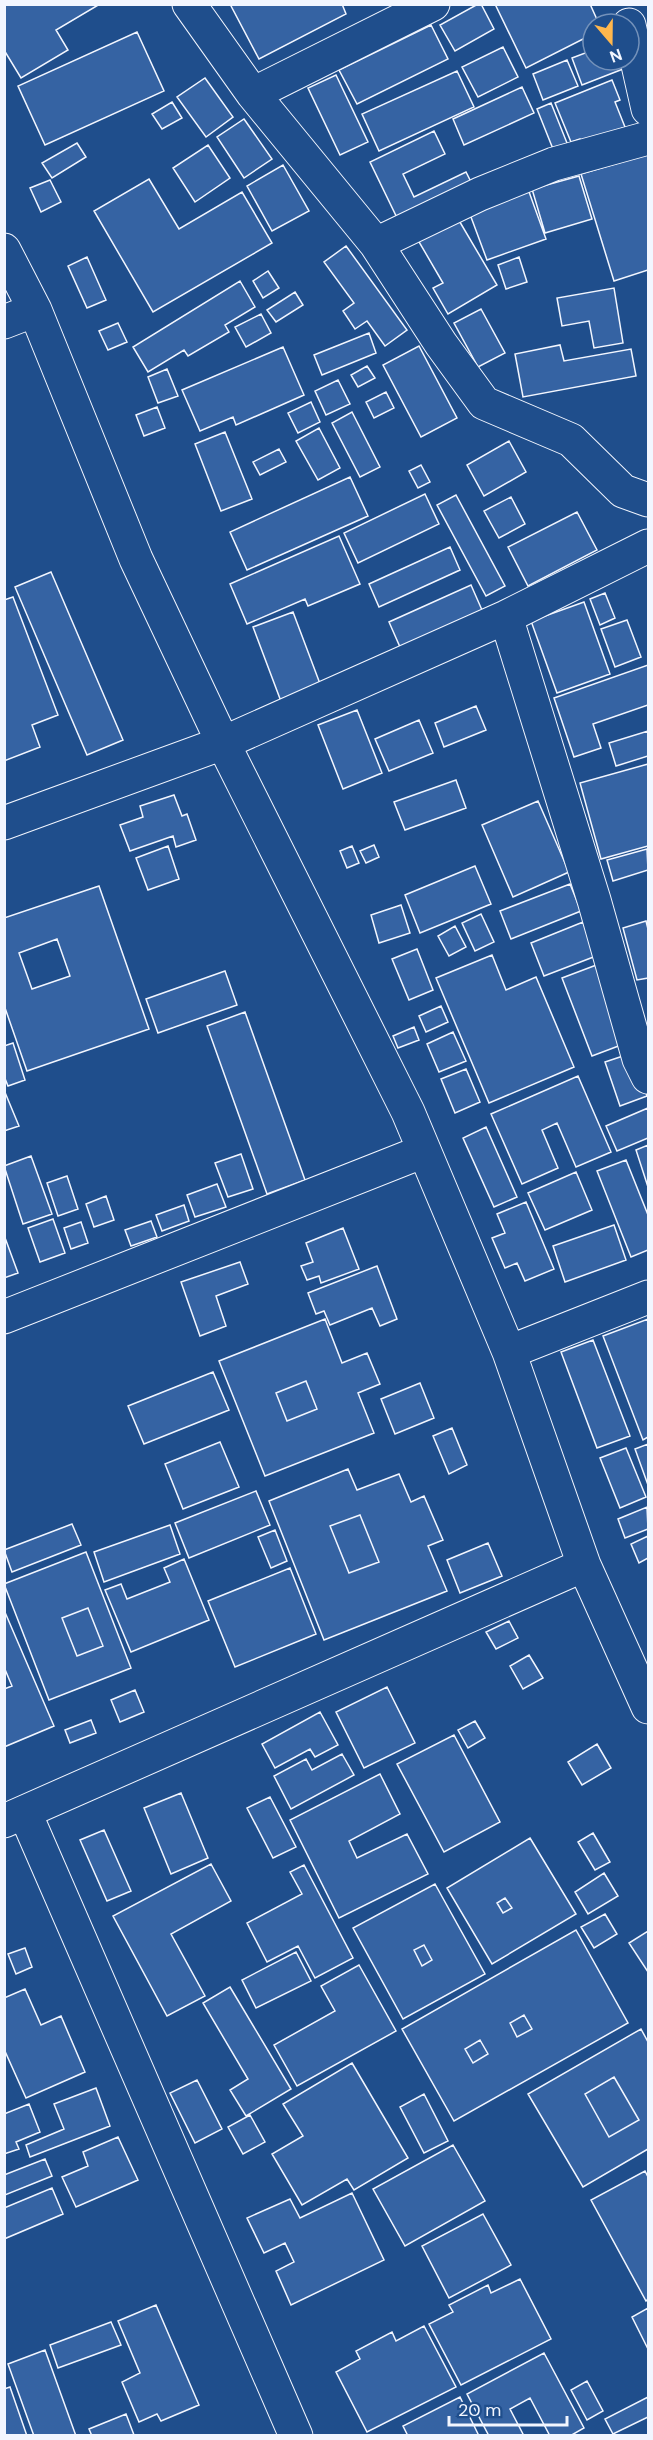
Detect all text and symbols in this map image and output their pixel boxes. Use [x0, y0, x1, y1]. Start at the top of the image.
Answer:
north arrow [581, 12, 641, 72]
text: N [607, 44, 625, 67]
scale bar [449, 2389, 568, 2427]
text: 20 m [458, 2398, 501, 2422]

